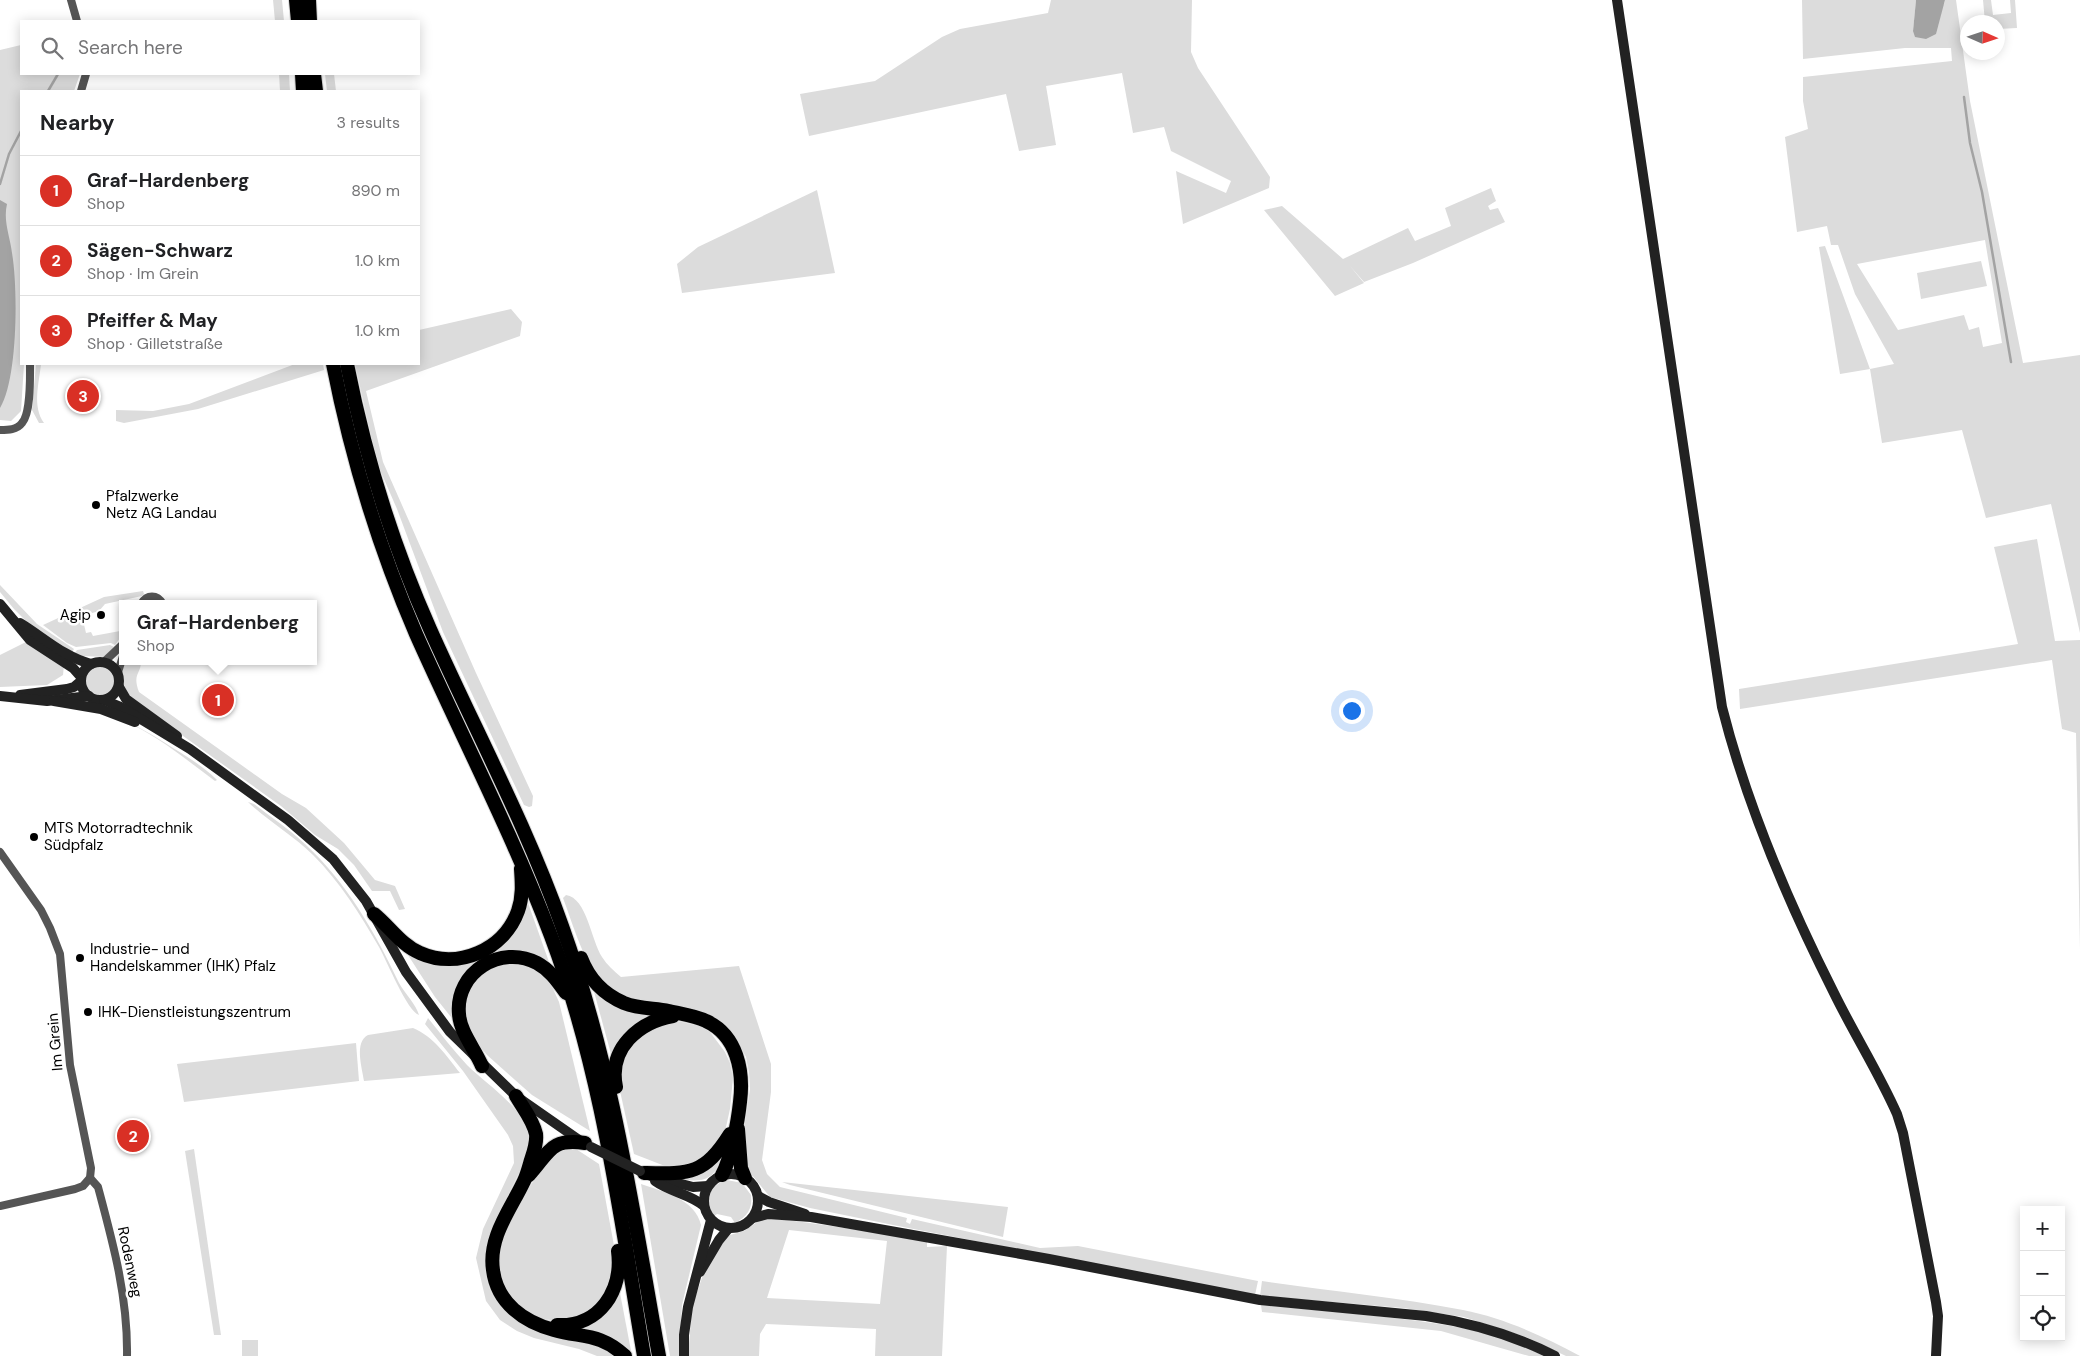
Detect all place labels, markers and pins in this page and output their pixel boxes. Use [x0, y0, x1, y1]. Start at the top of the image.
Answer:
pin: 3 [67, 377, 99, 415]
place label: Pfalzwerke Netz AG Landau [106, 486, 217, 523]
marker: Pfalzwerke Netz AG Landau [90, 499, 102, 511]
place label: Agip [60, 605, 91, 625]
marker: Agip [95, 609, 107, 621]
pin: 1 [202, 681, 234, 719]
place label: MTS Motorradtechnik Südpfalz [44, 818, 194, 855]
marker: MTS Motorradtechnik Südpfalz [28, 831, 40, 843]
place label: Industrie- und Handelskammer (IHK) Pfalz [90, 939, 276, 976]
marker: Industrie- und Handelskammer (IHK) Pfalz [74, 952, 86, 964]
place label: IHK-Dienstleistungszentrum [98, 1002, 291, 1022]
marker: IHK-Dienstleistungszentrum [82, 1006, 94, 1018]
pin: 2 [117, 1117, 149, 1155]

